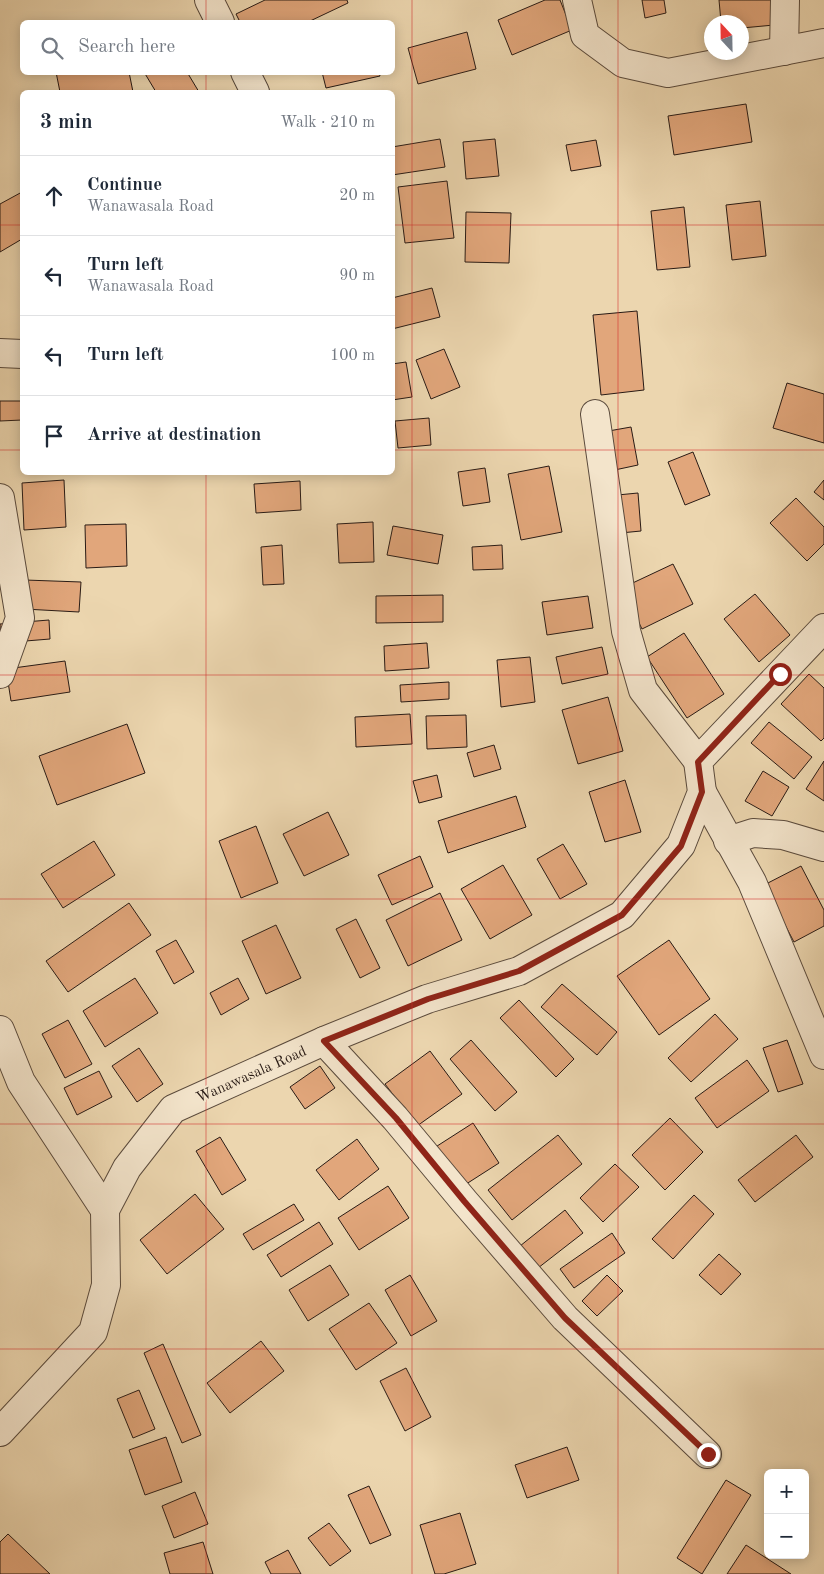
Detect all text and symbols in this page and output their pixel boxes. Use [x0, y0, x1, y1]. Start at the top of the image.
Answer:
north arrow [704, 15, 749, 60]
search box [20, 20, 395, 75]
icon: search [38, 34, 66, 62]
text: Search here [78, 38, 175, 57]
text: 3 min [40, 112, 93, 133]
text: Walk · 210 m [280, 115, 375, 131]
text: Continue [87, 176, 162, 195]
icon: ahead [40, 182, 68, 210]
text: 20 m [339, 188, 375, 204]
text: Wanawasala Road [87, 199, 214, 215]
text: Turn left [87, 256, 164, 275]
icon: left [40, 262, 68, 290]
text: 90 m [339, 268, 375, 284]
text: Wanawasala Road [87, 279, 214, 295]
icon: left [40, 342, 68, 370]
text: Turn left [87, 346, 164, 365]
text: 100 m [330, 348, 375, 364]
icon: arrive [40, 422, 68, 450]
text: Arrive at destination [87, 426, 261, 445]
route start [769, 663, 792, 686]
street label: Wanawasala Road [194, 1044, 309, 1106]
route end [697, 1443, 720, 1466]
map controls [764, 1469, 809, 1559]
button: + [764, 1469, 809, 1514]
button: − [764, 1514, 809, 1559]

